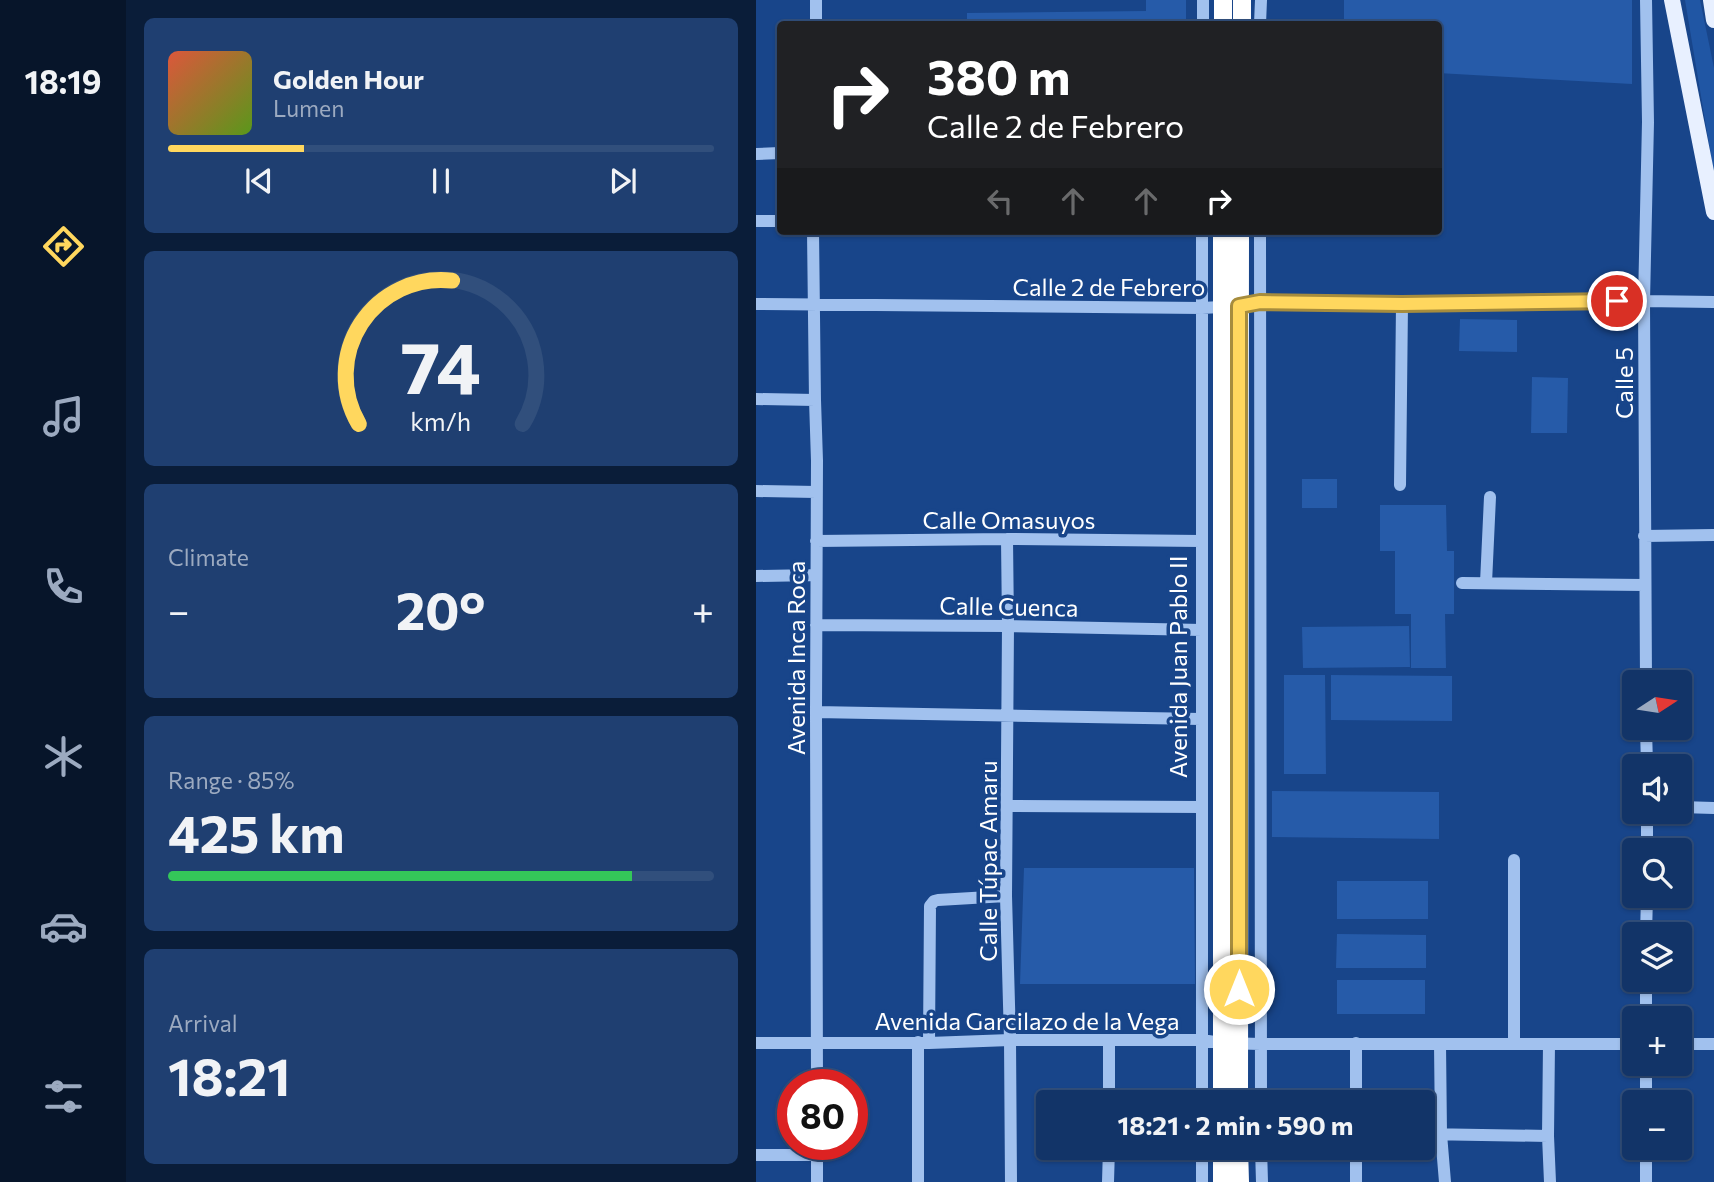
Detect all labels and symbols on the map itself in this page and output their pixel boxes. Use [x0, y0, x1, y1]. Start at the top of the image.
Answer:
pin [1587, 271, 1647, 331]
street label: Calle 2 de Febrero [1013, 272, 1205, 301]
street label: Calle 5 [1609, 347, 1638, 419]
street label: Calle Omasuyos [923, 505, 1095, 534]
street label: Avenida Juan Pablo II [1163, 556, 1192, 778]
street label: Avenida Inca Roca [781, 561, 810, 755]
street label: Calle Cuenca [939, 590, 1079, 622]
north arrow [1622, 670, 1692, 740]
street label: Calle Túpac Amaru [973, 760, 1002, 962]
position arrow [1202, 952, 1276, 1026]
street label: Avenida Garcilazo de la Vega [874, 1006, 1180, 1035]
speed limit sign: 80 [777, 1069, 868, 1160]

